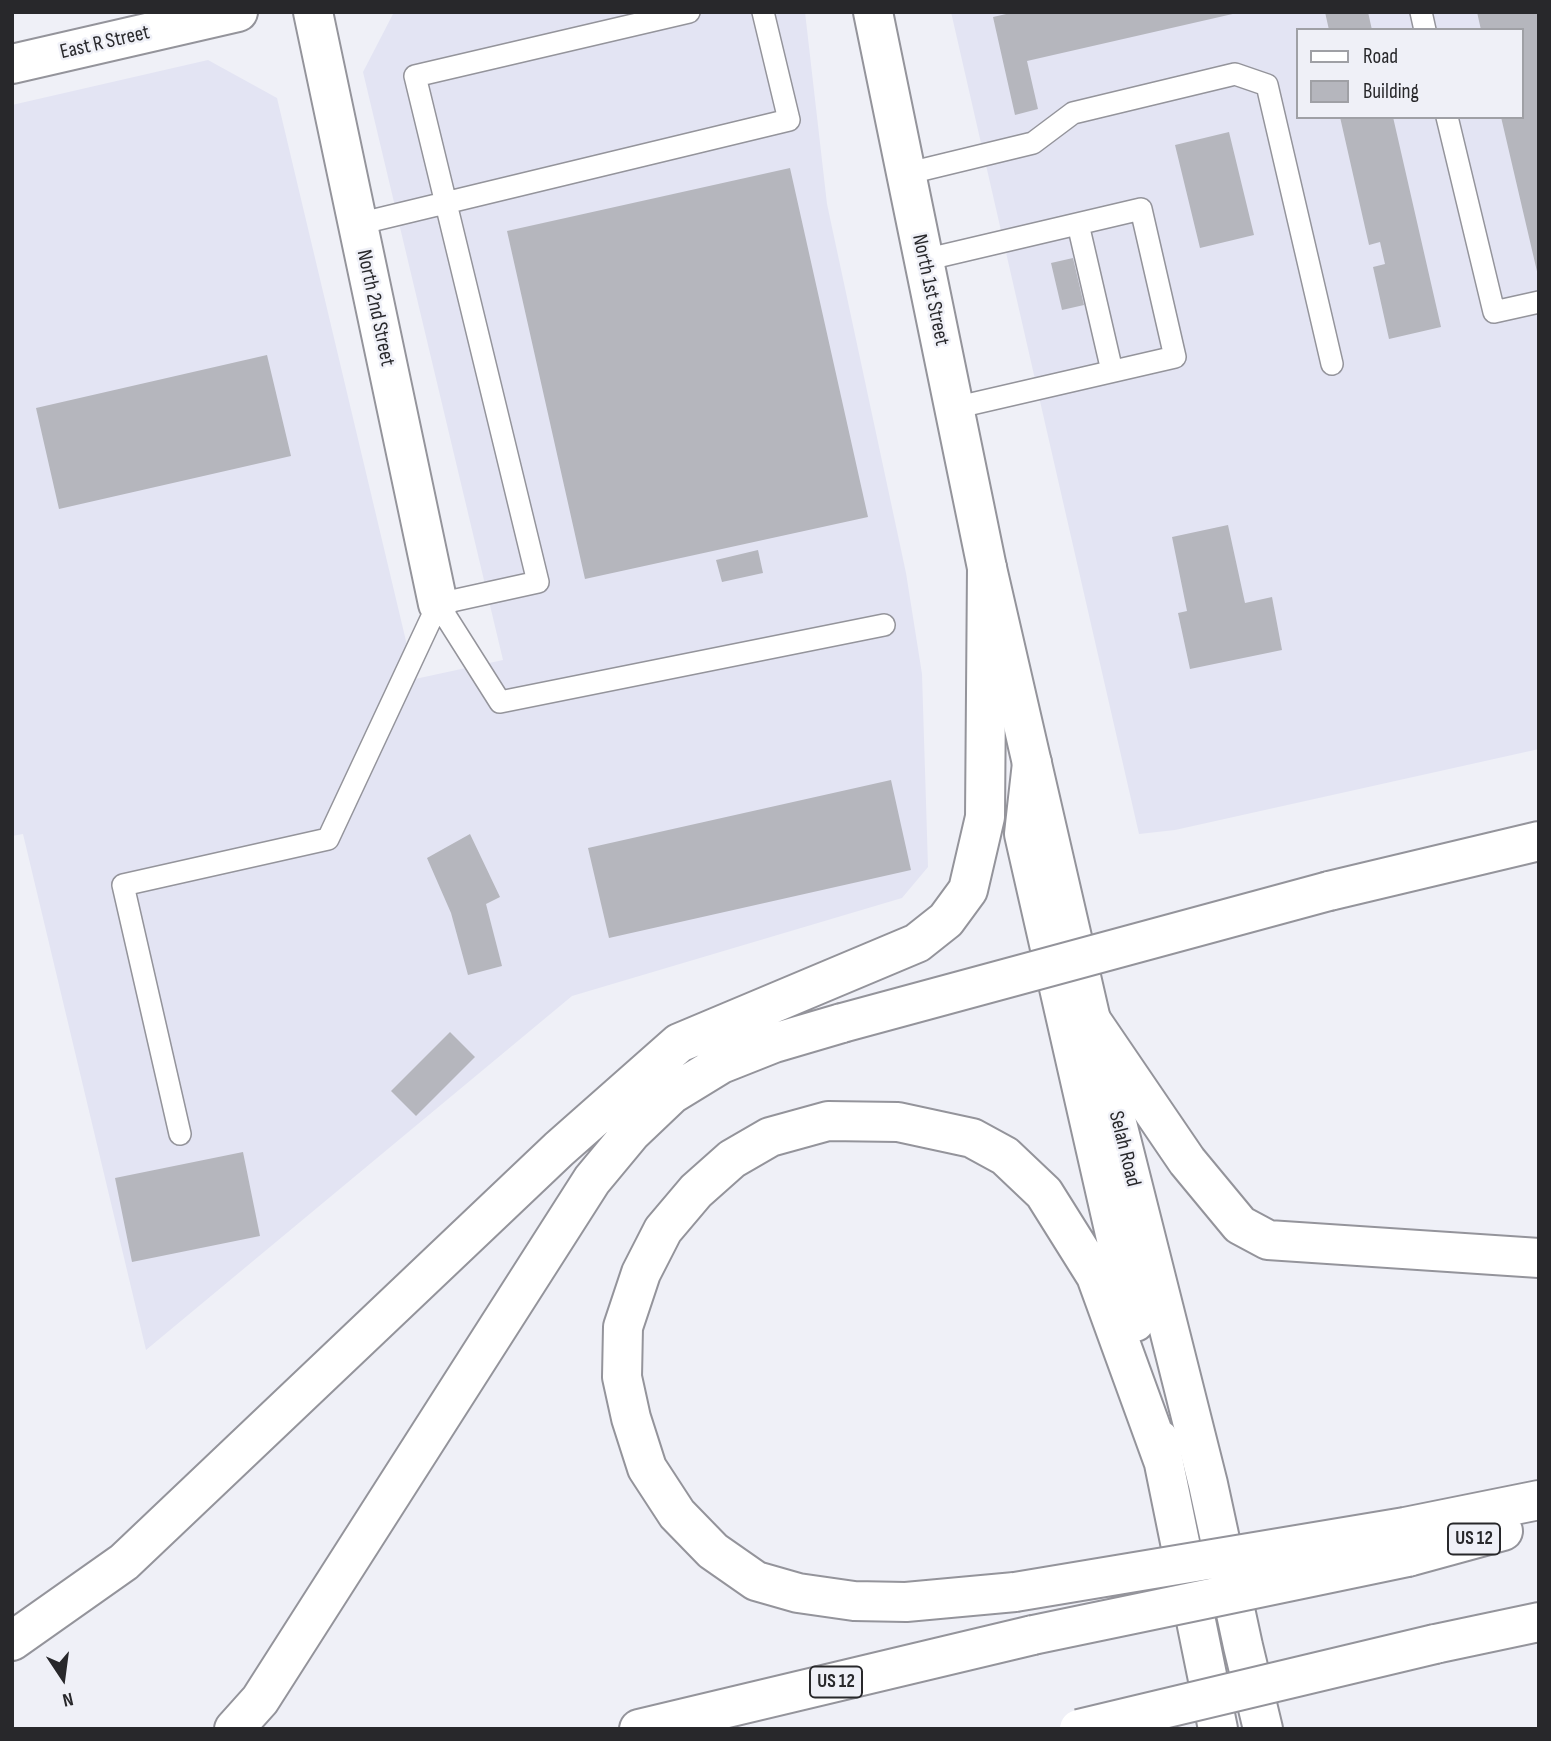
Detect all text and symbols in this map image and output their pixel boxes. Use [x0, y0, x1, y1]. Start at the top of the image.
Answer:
street label: East R Street [58, 20, 152, 66]
legend [1296, 28, 1523, 119]
text: Road [1363, 44, 1398, 69]
text: Building [1363, 79, 1419, 104]
street label: North 1st Street [906, 232, 954, 348]
street label: North 2nd Street [350, 247, 400, 369]
street label: Selah Road [1102, 1109, 1146, 1189]
road number: US 12 [1448, 1524, 1500, 1554]
north arrow [28, 1643, 98, 1713]
road number: US 12 [810, 1666, 862, 1698]
text: N [60, 1687, 75, 1711]

